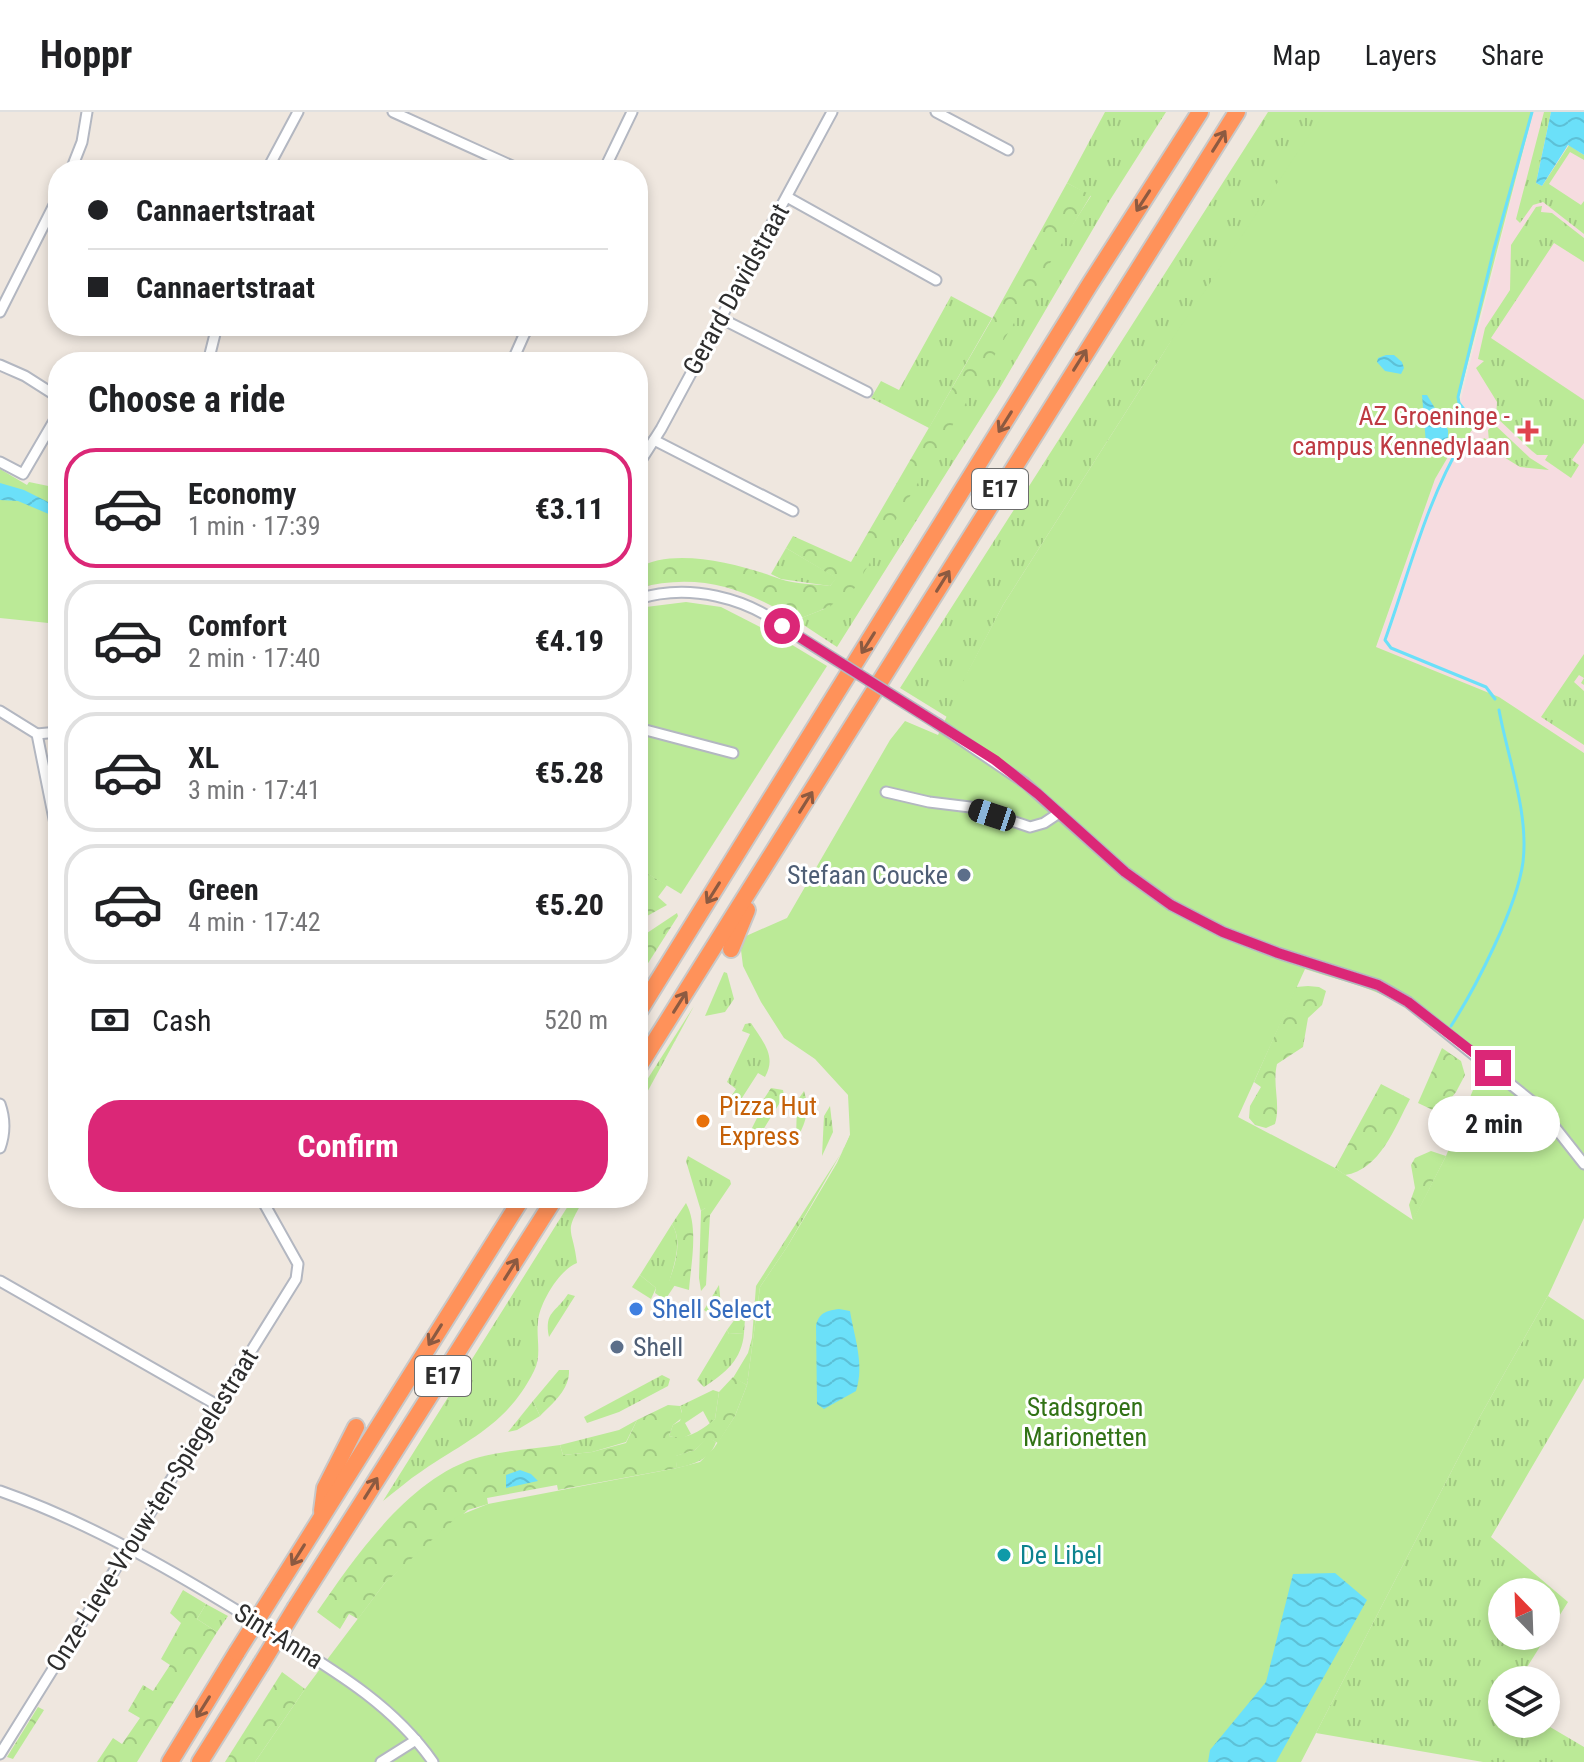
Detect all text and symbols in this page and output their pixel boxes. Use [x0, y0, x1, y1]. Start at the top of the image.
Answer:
text: Hoppr [40, 33, 132, 77]
text: Map [1272, 39, 1321, 72]
text: Layers [1365, 39, 1437, 72]
text: Share [1481, 39, 1544, 72]
one-way arrow [1212, 130, 1228, 153]
one-way arrow [1134, 190, 1151, 212]
text: Cannaertstraat [136, 193, 315, 228]
street label: Gerard Davidstraat [677, 198, 795, 380]
text: Cannaertstraat [136, 270, 315, 305]
one-way arrow [1072, 350, 1089, 372]
text: Choose a ride [88, 379, 285, 421]
place label: AZ Groeninge - campus Kennedylaan [1292, 401, 1510, 461]
one-way arrow [997, 410, 1013, 433]
marker: AZ Groeninge - campus Kennedylaan [1517, 420, 1539, 442]
road number: E17 [972, 469, 1028, 509]
icon: car [92, 472, 164, 544]
text: Economy [188, 476, 296, 511]
text: €3.11 [535, 491, 604, 526]
text: 1 min · 17:39 [188, 511, 321, 541]
one-way arrow [935, 570, 951, 593]
icon: car [92, 604, 164, 676]
text: Comfort [188, 608, 287, 643]
route start [764, 608, 800, 644]
text: €4.19 [535, 623, 604, 658]
one-way arrow [860, 631, 876, 654]
text: 2 min · 17:40 [188, 643, 321, 673]
icon: car [92, 736, 164, 808]
text: XL [188, 740, 219, 775]
text: €5.28 [535, 755, 604, 790]
text: 3 min · 17:41 [188, 775, 321, 805]
one-way arrow [798, 791, 814, 814]
car [965, 796, 1019, 834]
place label: Stefaan Coucke [787, 860, 948, 890]
marker: Stefaan Coucke [955, 866, 973, 884]
icon: car [92, 868, 164, 940]
text: Green [188, 872, 259, 907]
one-way arrow [705, 881, 721, 904]
text: €5.20 [535, 887, 604, 922]
text: 4 min · 17:42 [188, 907, 321, 937]
one-way arrow [672, 991, 688, 1014]
icon: cash [88, 998, 132, 1042]
text: Cash [152, 1003, 212, 1038]
text: 520 m [544, 1005, 608, 1035]
route end [1475, 1050, 1511, 1086]
place label: Pizza Hut Express [719, 1091, 817, 1151]
callout: 2 min [1427, 1096, 1559, 1152]
button: Confirm [88, 1100, 608, 1192]
text: 2 min [1465, 1109, 1523, 1139]
marker: Pizza Hut Express [694, 1112, 712, 1130]
one-way arrow [503, 1258, 519, 1281]
place label: Shell Select [652, 1294, 772, 1324]
marker: Shell Select [627, 1300, 645, 1318]
one-way arrow [427, 1323, 443, 1346]
place label: Shell [633, 1332, 683, 1362]
marker: Shell [608, 1338, 626, 1356]
street label: Onze-Lieve-Vrouw-ten-Spiegelestraat [40, 1343, 264, 1677]
road number: E17 [415, 1356, 471, 1396]
park label: Stadsgroen Marionetten [1023, 1392, 1147, 1452]
one-way arrow [363, 1478, 380, 1500]
place label: De Libel [1020, 1540, 1102, 1570]
one-way arrow [289, 1543, 305, 1566]
marker: De Libel [995, 1546, 1013, 1564]
north arrow [1488, 1578, 1560, 1650]
map controls [1488, 1578, 1560, 1738]
street label: Sint-Anna [229, 1597, 329, 1675]
button: layers [1488, 1666, 1560, 1738]
one-way arrow [195, 1695, 211, 1718]

